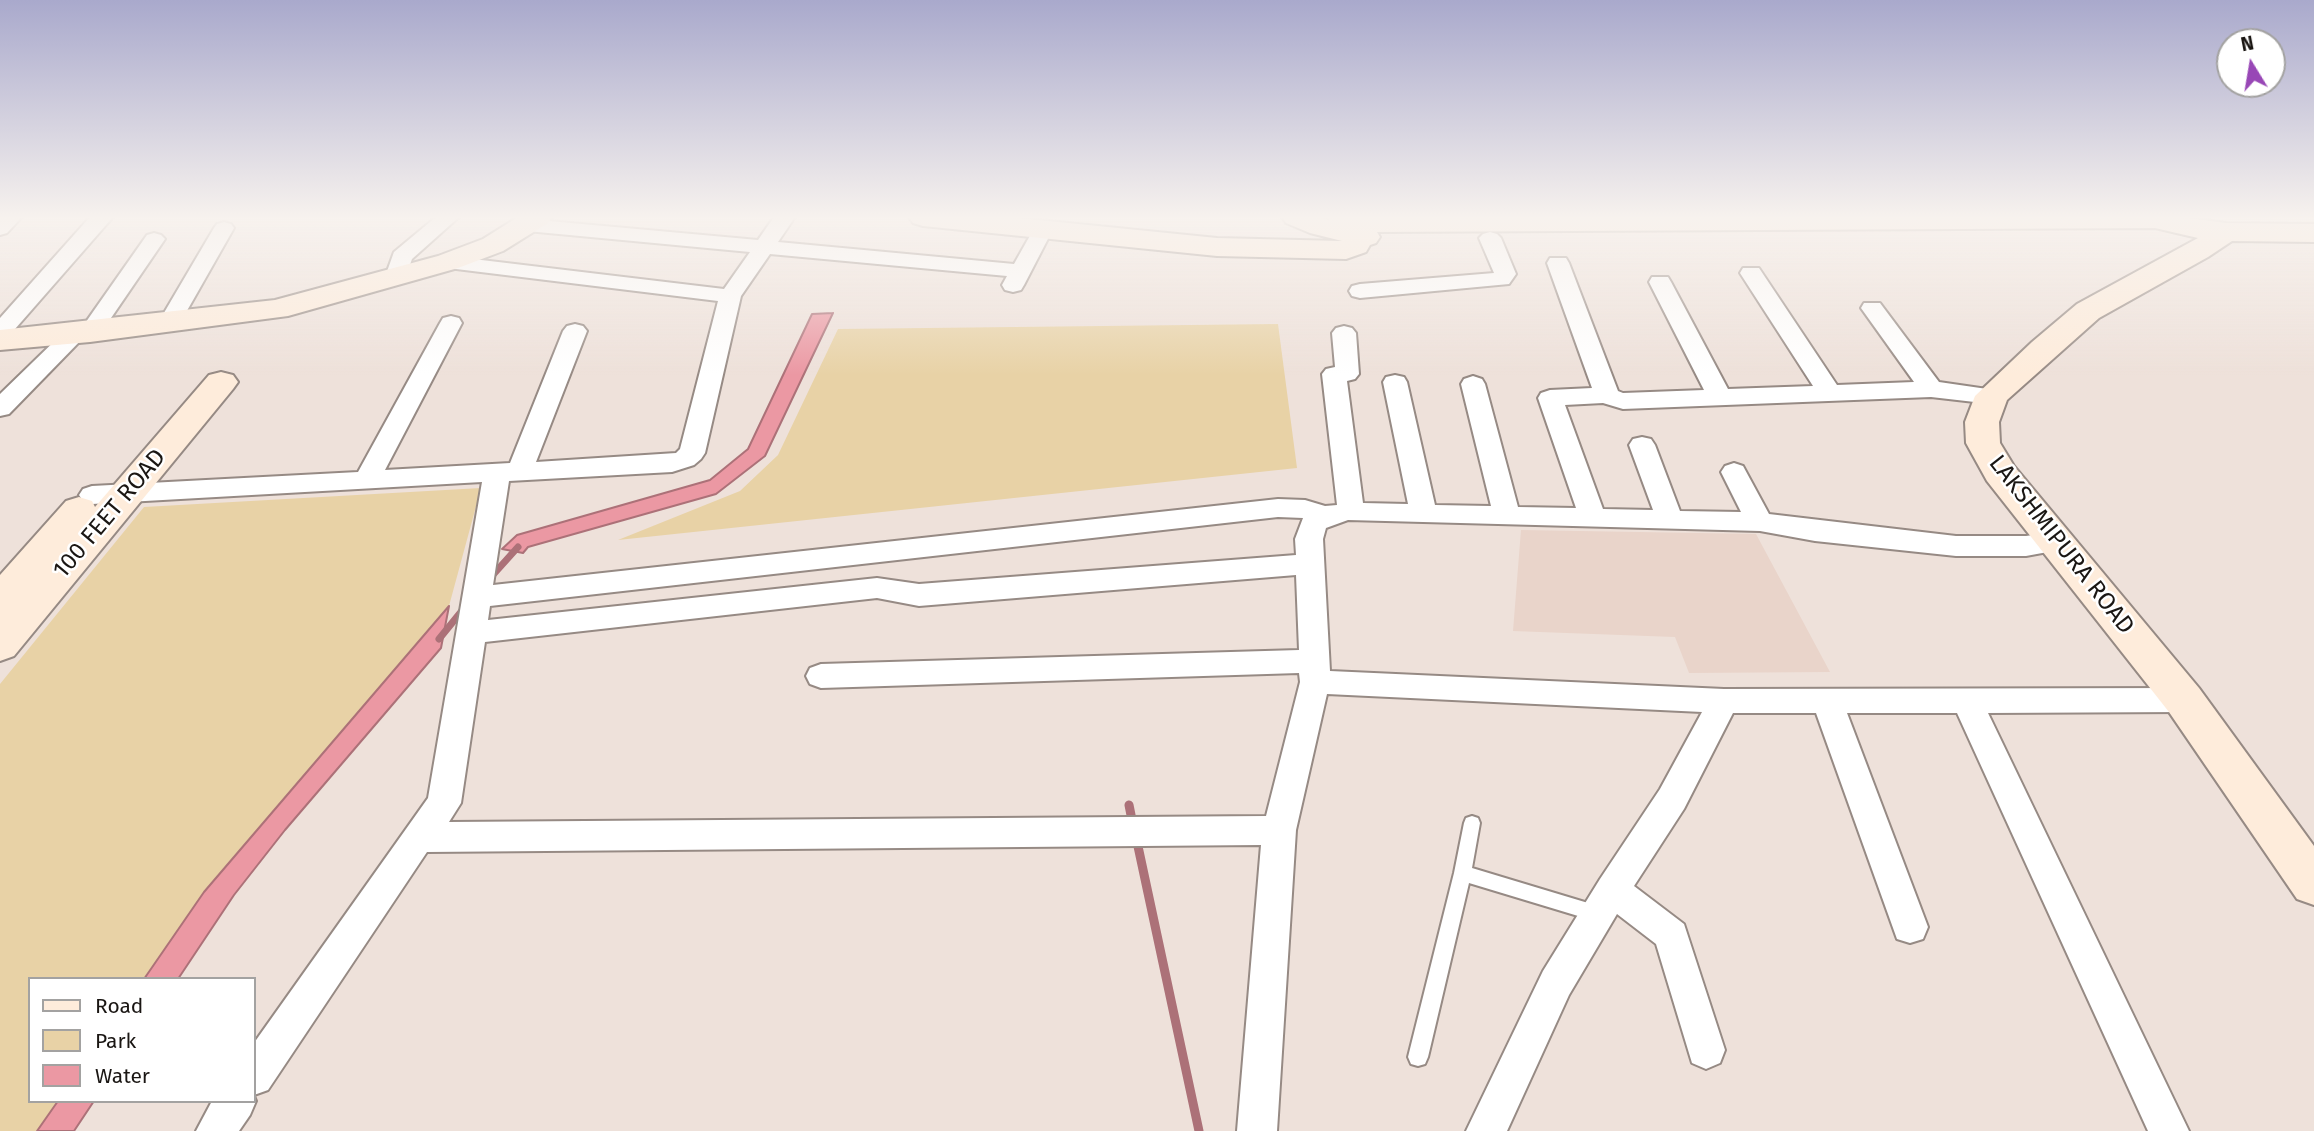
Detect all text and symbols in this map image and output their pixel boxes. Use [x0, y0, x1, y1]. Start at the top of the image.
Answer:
north arrow [2216, 28, 2286, 98]
text: N [2239, 31, 2256, 56]
street label: 100 FEET ROAD [48, 444, 172, 584]
street label: LAKSHMIPURA ROAD [1982, 450, 2140, 640]
legend [28, 977, 256, 1103]
text: Road [95, 993, 143, 1019]
text: Park [95, 1028, 136, 1054]
text: Water [95, 1063, 150, 1089]

